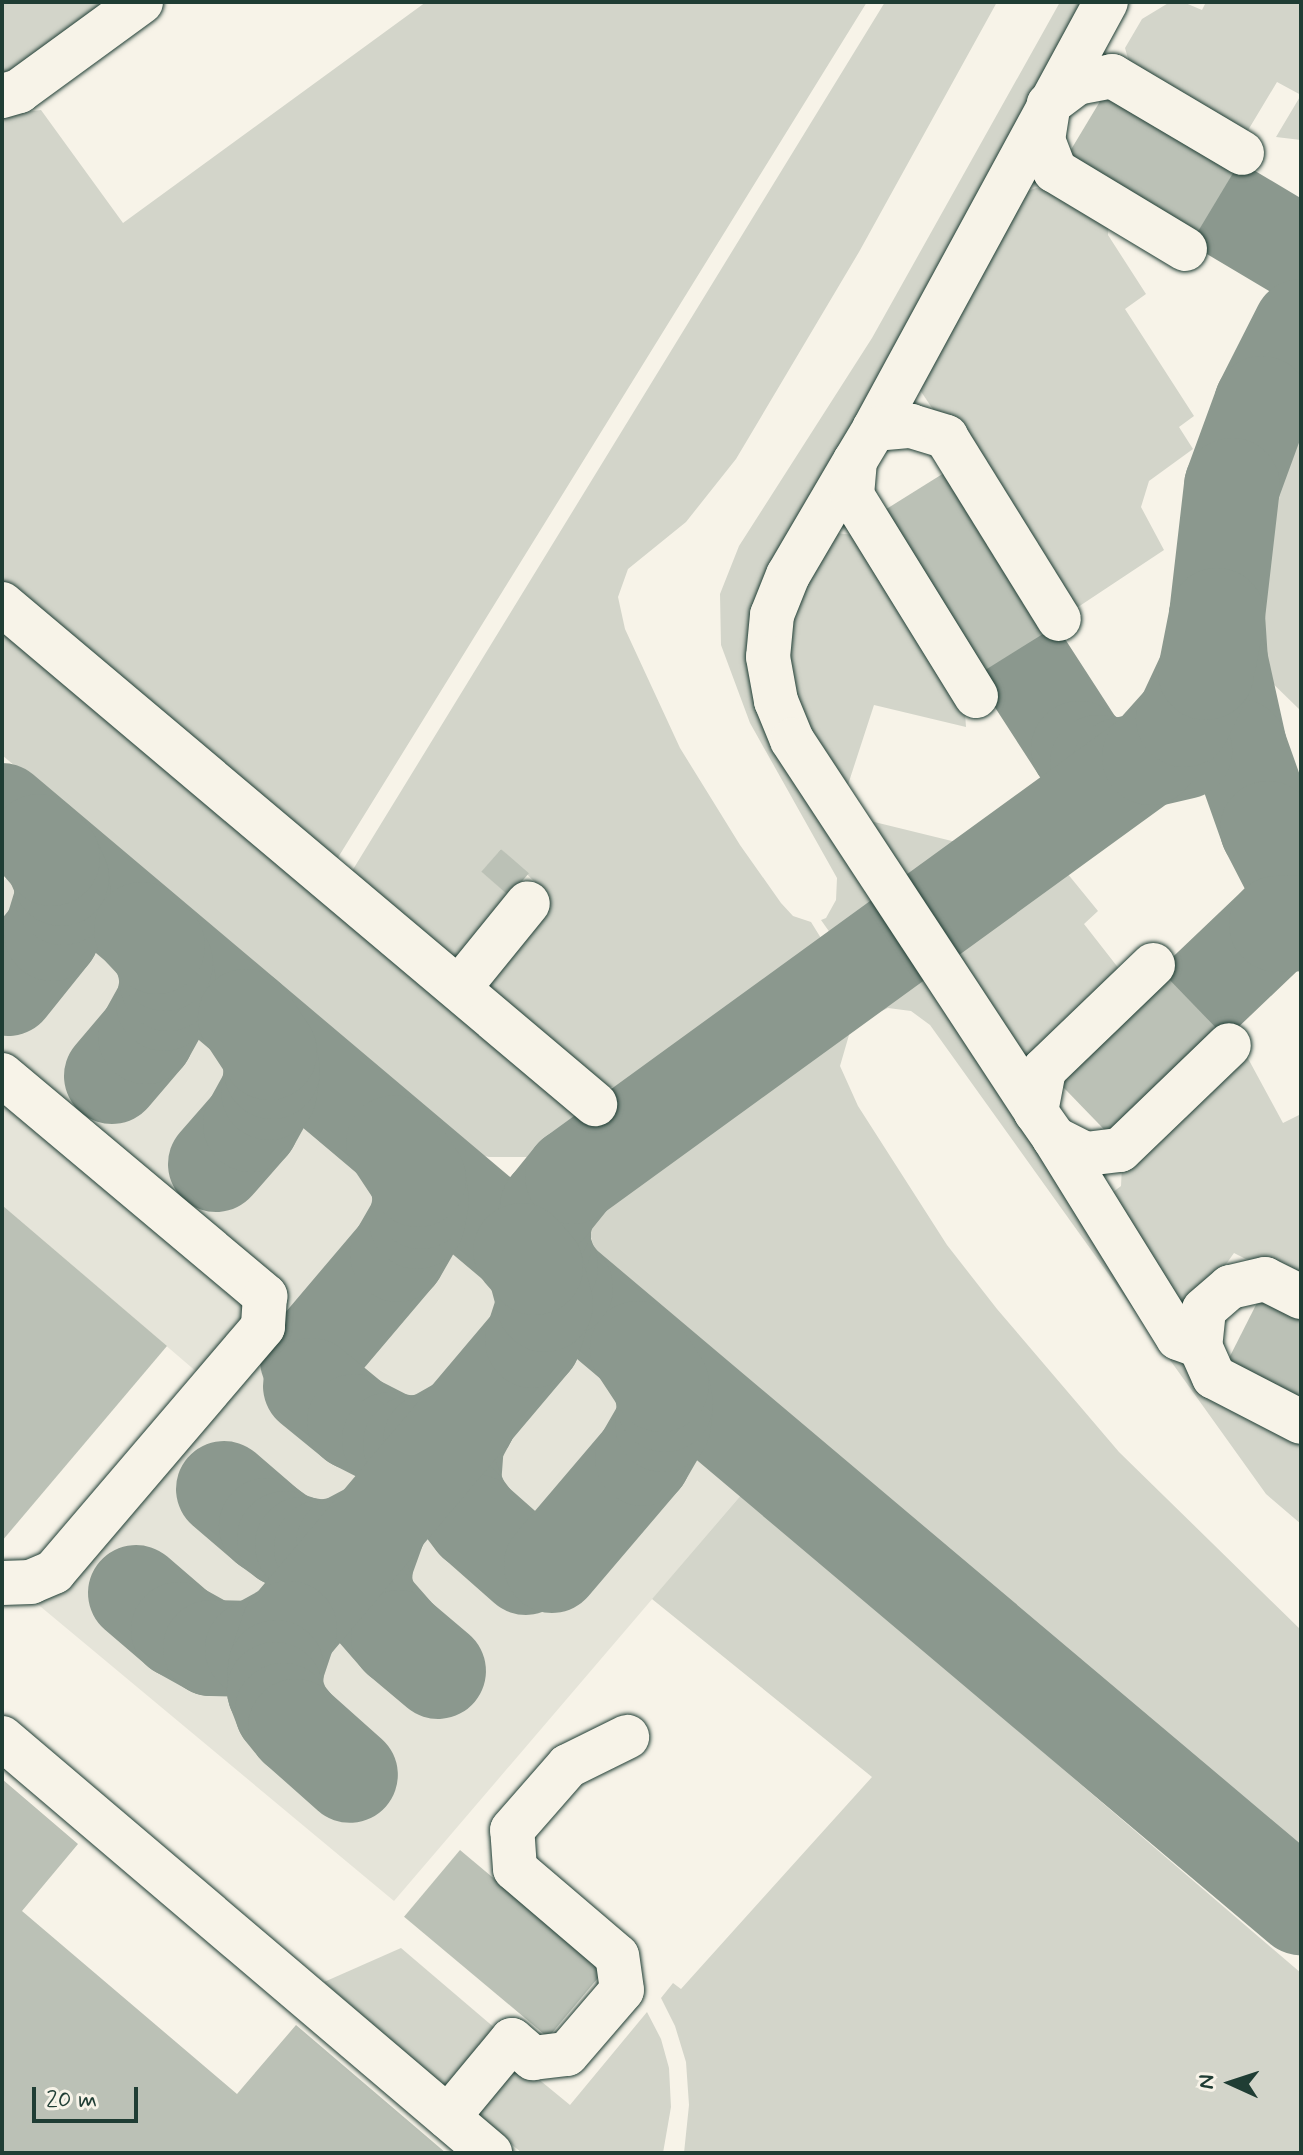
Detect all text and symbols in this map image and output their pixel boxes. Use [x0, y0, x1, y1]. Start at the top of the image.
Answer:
north arrow [1191, 2043, 1271, 2123]
scale bar [36, 2071, 142, 2121]
text: N [1193, 2074, 1221, 2090]
text: 20 m [46, 2085, 97, 2116]

